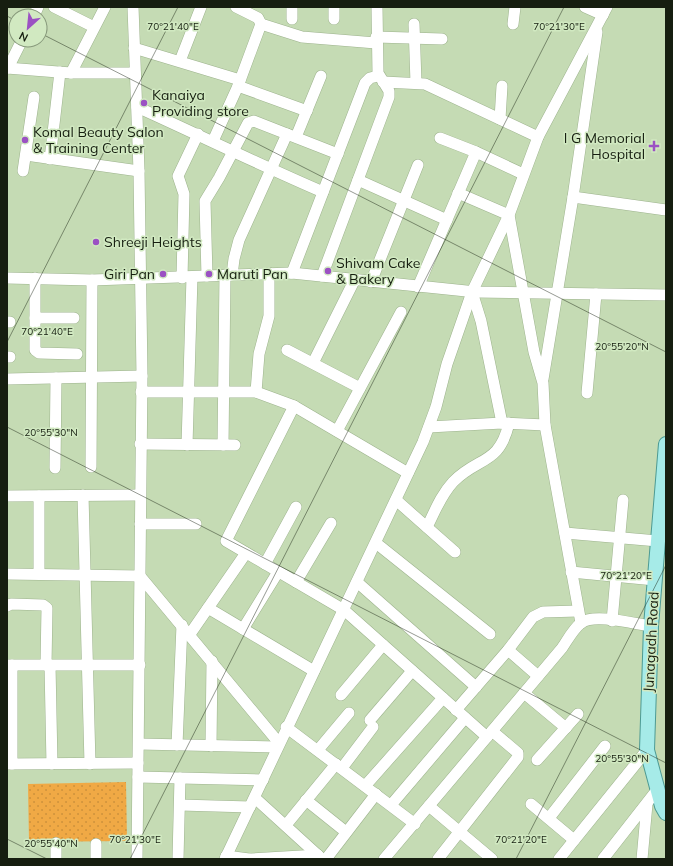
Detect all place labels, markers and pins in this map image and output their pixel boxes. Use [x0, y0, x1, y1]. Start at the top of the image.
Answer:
place label: Kanaiya Providing store [152, 86, 249, 120]
marker: Kanaiya Providing store [139, 98, 149, 108]
place label: Komal Beauty Salon & Training Center [33, 123, 164, 157]
place label: I G Memorial Hospital [564, 129, 645, 163]
marker: Komal Beauty Salon & Training Center [20, 135, 30, 145]
marker: I G Memorial Hospital [648, 140, 660, 152]
place label: Shreeji Heights [104, 233, 202, 251]
marker: Shreeji Heights [91, 237, 101, 247]
place label: Shivam Cake & Bakery [336, 254, 420, 288]
place label: Giri Pan [104, 265, 155, 283]
place label: Maruti Pan [217, 265, 288, 283]
marker: Shivam Cake & Bakery [323, 266, 333, 276]
marker: Giri Pan [158, 269, 168, 279]
marker: Maruti Pan [204, 269, 214, 279]

